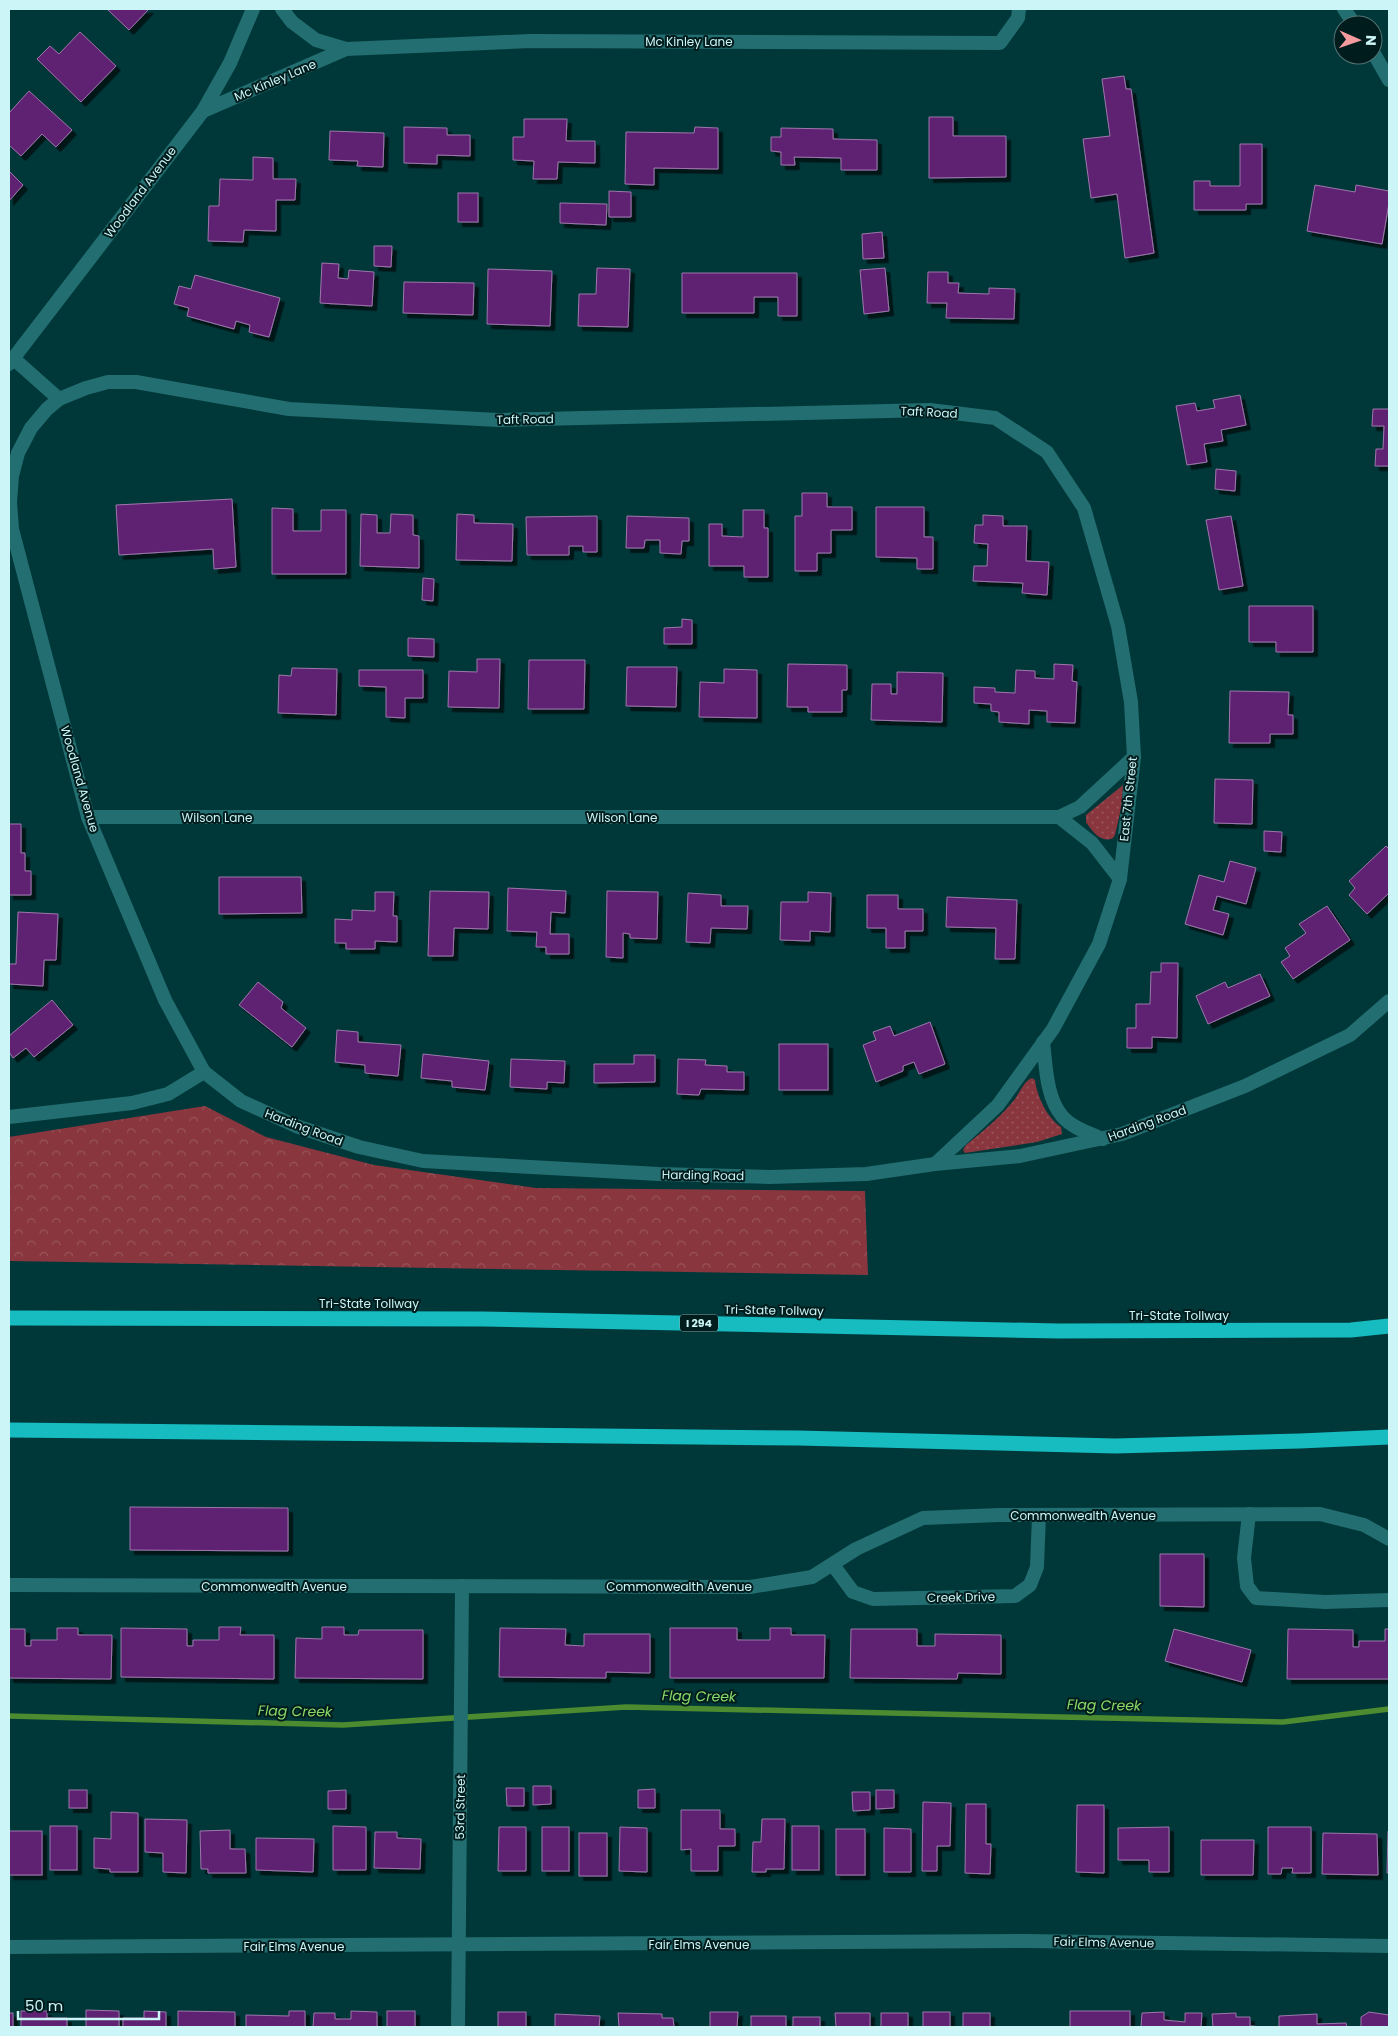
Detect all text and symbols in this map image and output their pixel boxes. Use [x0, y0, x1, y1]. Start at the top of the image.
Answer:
north arrow [1333, 15, 1383, 65]
street label: Mc Kinley Lane [645, 33, 733, 50]
text: N [1361, 35, 1381, 46]
street label: Mc Kinley Lane [231, 55, 319, 105]
street label: Woodland Avenue [100, 143, 180, 241]
street label: Taft Road [900, 402, 958, 422]
street label: Taft Road [496, 410, 554, 428]
street label: Woodland Avenue [57, 724, 103, 834]
street label: East 7th Street [1115, 756, 1141, 842]
street label: Wilson Lane [182, 809, 252, 826]
street label: Wilson Lane [587, 809, 657, 826]
street label: Harding Road [1105, 1101, 1189, 1145]
street label: Harding Road [263, 1104, 345, 1150]
street label: Harding Road [662, 1166, 744, 1184]
street label: Tri-State Tollway [319, 1295, 419, 1312]
street label: Tri-State Tollway [724, 1301, 824, 1319]
street label: Tri-State Tollway [1129, 1307, 1229, 1324]
road number: I 294 [680, 1315, 718, 1332]
street label: Commonwealth Avenue [1010, 1507, 1156, 1524]
street label: Commonwealth Avenue [201, 1578, 347, 1595]
street label: Commonwealth Avenue [606, 1578, 752, 1595]
street label: Creek Drive [927, 1588, 995, 1606]
water label: Flag Creek [662, 1685, 737, 1707]
water label: Flag Creek [1067, 1694, 1142, 1716]
water label: Flag Creek [258, 1700, 333, 1722]
street label: 53rd Street [451, 1774, 469, 1840]
street label: Fair Elms Avenue [1053, 1933, 1155, 1951]
street label: Fair Elms Avenue [649, 1936, 749, 1953]
street label: Fair Elms Avenue [244, 1938, 344, 1955]
scale bar [18, 1988, 159, 2020]
text: 50 m [25, 1995, 63, 2016]

